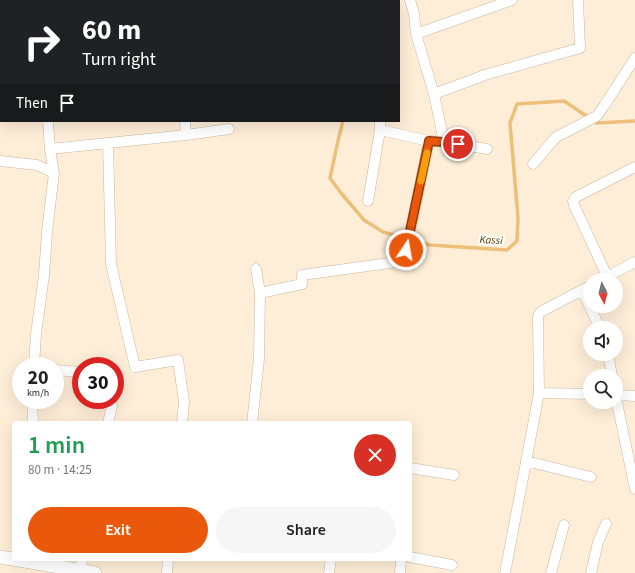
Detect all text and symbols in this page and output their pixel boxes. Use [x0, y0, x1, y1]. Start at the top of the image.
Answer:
text: 60 m [82, 10, 141, 50]
icon: right [16, 16, 68, 68]
text: Turn right [82, 47, 156, 72]
icon: arrive [56, 92, 78, 114]
text: Then [16, 93, 48, 114]
pin [441, 127, 475, 161]
icon: arrive [447, 133, 469, 155]
position arrow [385, 229, 427, 271]
water label: Kassi [479, 232, 503, 248]
north arrow [583, 273, 623, 313]
map controls [583, 273, 623, 409]
button: sound [583, 321, 623, 361]
speed limit sign: 30 [72, 357, 124, 409]
text: 20 [27, 364, 49, 392]
button: search [583, 369, 623, 409]
text: km/h [27, 386, 49, 400]
text: 1 min [28, 428, 85, 463]
button: close [354, 434, 396, 476]
text: 80 m · 14:25 [28, 461, 92, 479]
button: Exit [28, 507, 208, 553]
button: Share [216, 507, 396, 553]

